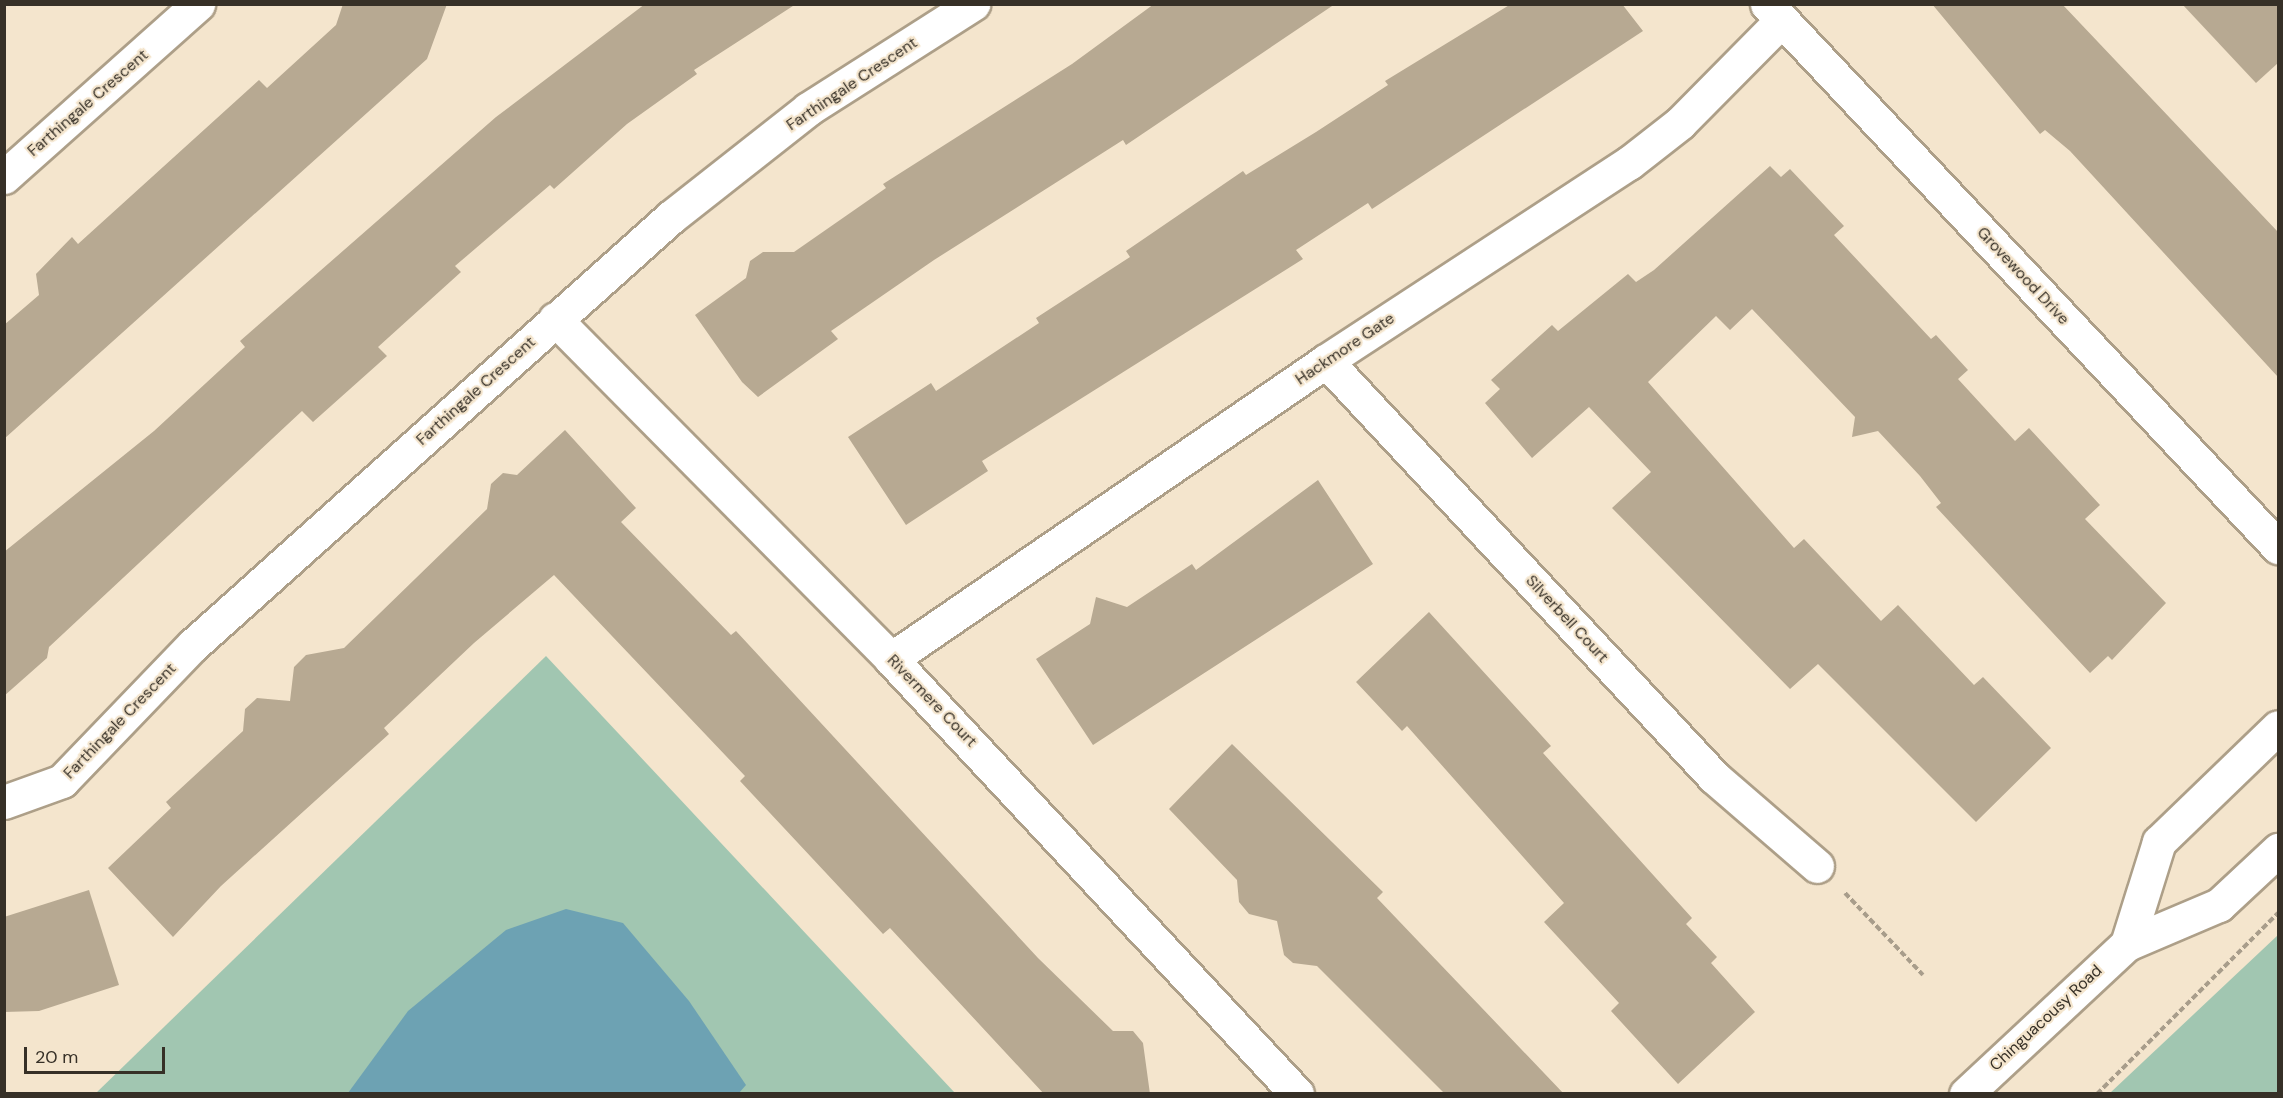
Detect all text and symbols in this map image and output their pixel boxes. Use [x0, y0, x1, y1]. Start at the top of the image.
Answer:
street label: Farthingale Crescent [783, 33, 921, 135]
street label: Farthingale Crescent [24, 45, 152, 161]
street label: Grovewood Drive [1973, 223, 2073, 329]
street label: Hackmore Gate [1292, 309, 1398, 389]
street label: Farthingale Crescent [413, 332, 539, 450]
street label: Silverbell Court [1522, 571, 1612, 667]
street label: Rivermere Court [883, 651, 981, 751]
street label: Farthingale Crescent [60, 659, 180, 783]
street label: Chinguacousy Road [1986, 961, 2106, 1075]
scale bar [27, 1035, 168, 1073]
text: 20 m [35, 1045, 78, 1069]

